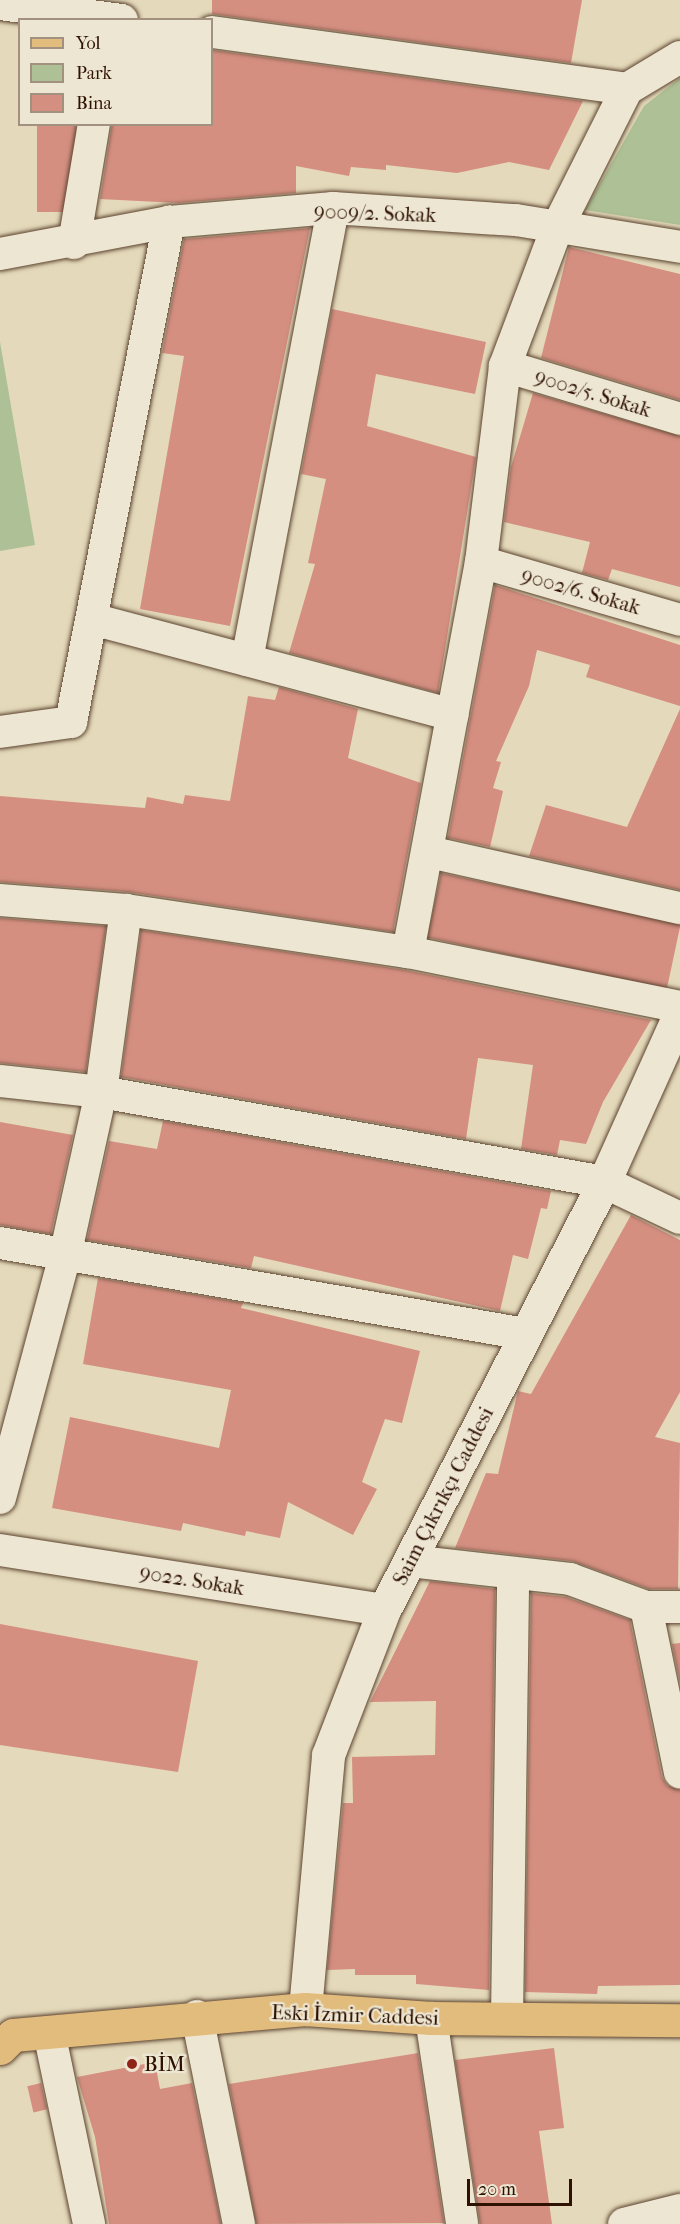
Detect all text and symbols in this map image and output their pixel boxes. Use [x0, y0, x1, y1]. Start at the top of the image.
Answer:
legend [18, 18, 213, 126]
text: Yol [76, 33, 101, 54]
text: Park [76, 63, 112, 84]
text: Bina [76, 93, 112, 114]
street label: 9009/2. Sokak [313, 198, 437, 228]
street label: 9002/5. Sokak [532, 363, 654, 423]
street label: 9002/6. Sokak [519, 562, 643, 620]
street label: Saim Çıkrıkçı Caddesi [387, 1403, 499, 1589]
street label: 9022. Sokak [138, 1559, 246, 1601]
street label: Eski İzmir Caddesi [271, 1999, 439, 2031]
place label: BİM [144, 2051, 185, 2077]
marker: BİM [125, 2057, 139, 2071]
scale bar [470, 2167, 575, 2205]
text: 20 m [478, 2179, 516, 2200]

